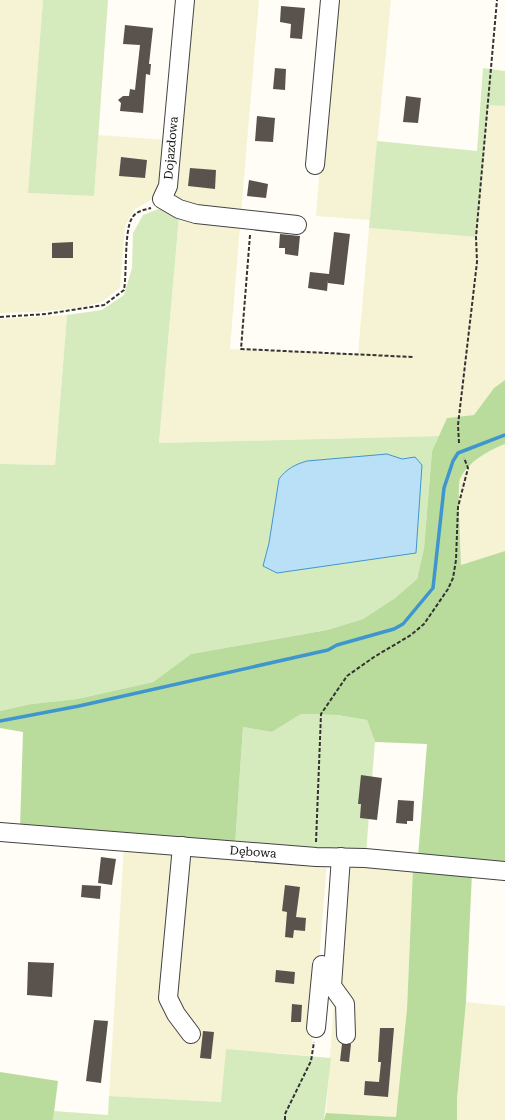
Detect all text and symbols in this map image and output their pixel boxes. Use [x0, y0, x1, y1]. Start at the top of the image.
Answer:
street label: Dojazdowa [161, 115, 181, 180]
street label: Dębowa [229, 843, 277, 861]

